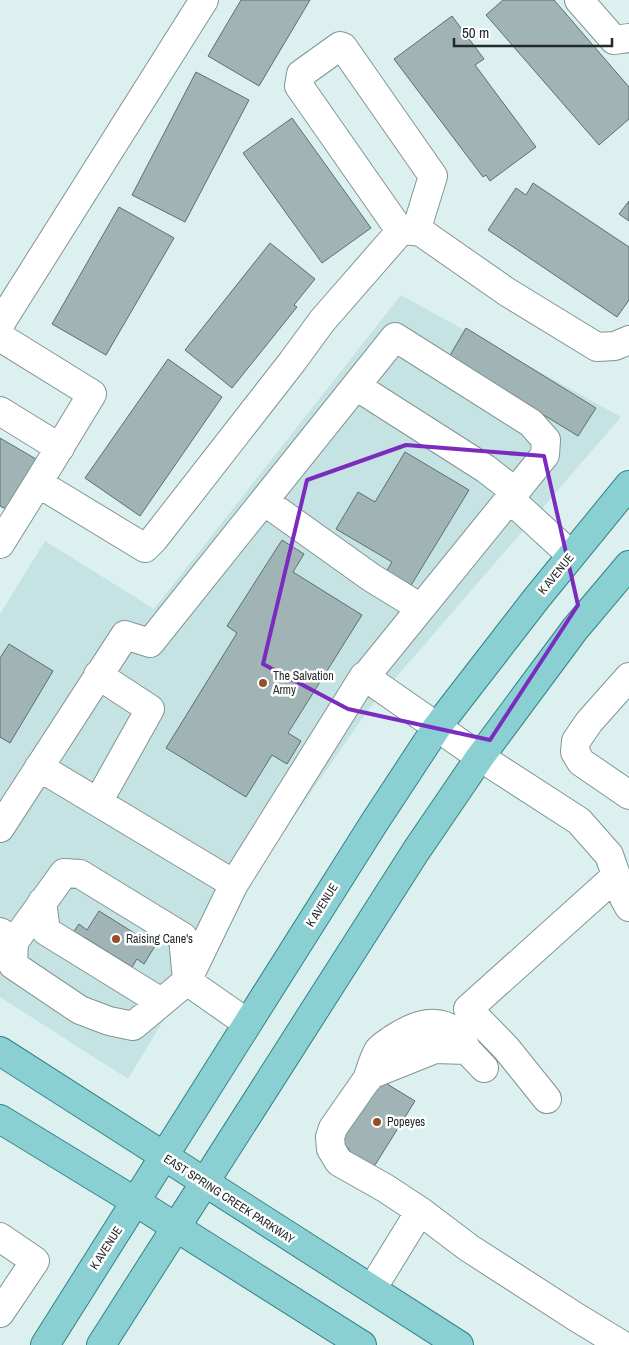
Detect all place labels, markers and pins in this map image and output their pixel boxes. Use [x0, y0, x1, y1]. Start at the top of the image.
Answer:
place label: The Salvation Army [272, 668, 334, 698]
marker: The Salvation Army [257, 677, 269, 689]
place label: Raising Cane's [126, 931, 193, 947]
marker: Raising Cane's [110, 933, 122, 945]
place label: Popeyes [387, 1114, 425, 1130]
marker: Popeyes [371, 1116, 383, 1128]

